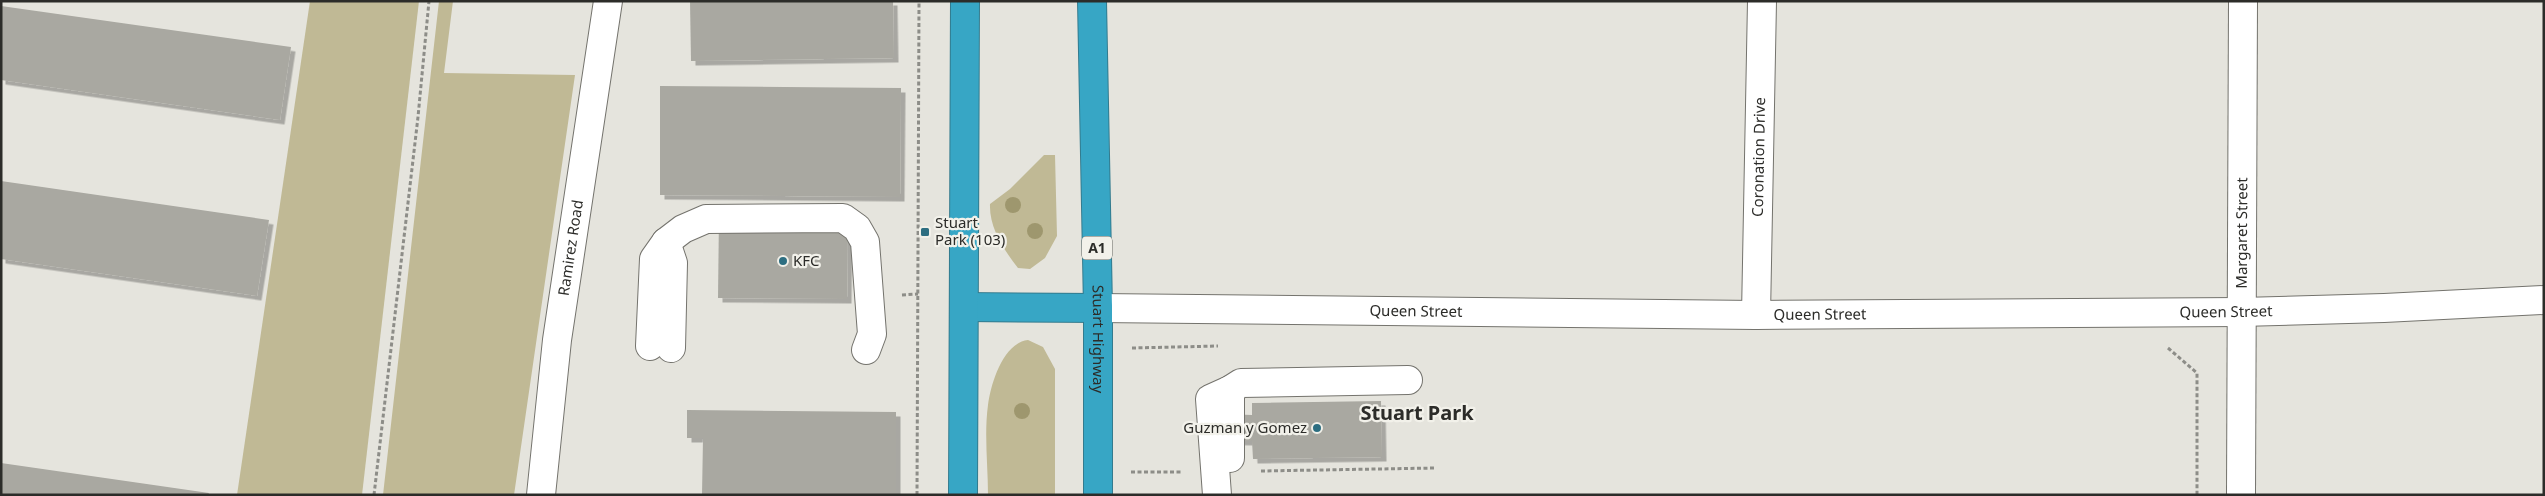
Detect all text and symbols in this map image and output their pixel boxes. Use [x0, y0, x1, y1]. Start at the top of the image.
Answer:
street label: Coronation Drive [1747, 97, 1769, 217]
street label: Margaret Street [2231, 177, 2251, 289]
street label: Ramirez Road [553, 198, 587, 297]
place label: Stuart Park (103) [935, 212, 1005, 249]
marker: Stuart Park (103) [919, 226, 931, 238]
road number: A1 [1082, 237, 1112, 260]
place label: KFC [793, 250, 820, 270]
marker: KFC [777, 255, 789, 267]
street label: Stuart Highway [1089, 285, 1109, 393]
street label: Queen Street [1369, 300, 1463, 321]
street label: Queen Street [2179, 300, 2273, 321]
street label: Queen Street [1773, 303, 1867, 324]
district label: Stuart Park [1360, 399, 1474, 426]
place label: Guzman y Gomez [1183, 417, 1307, 437]
marker: Guzman y Gomez [1311, 422, 1323, 434]

